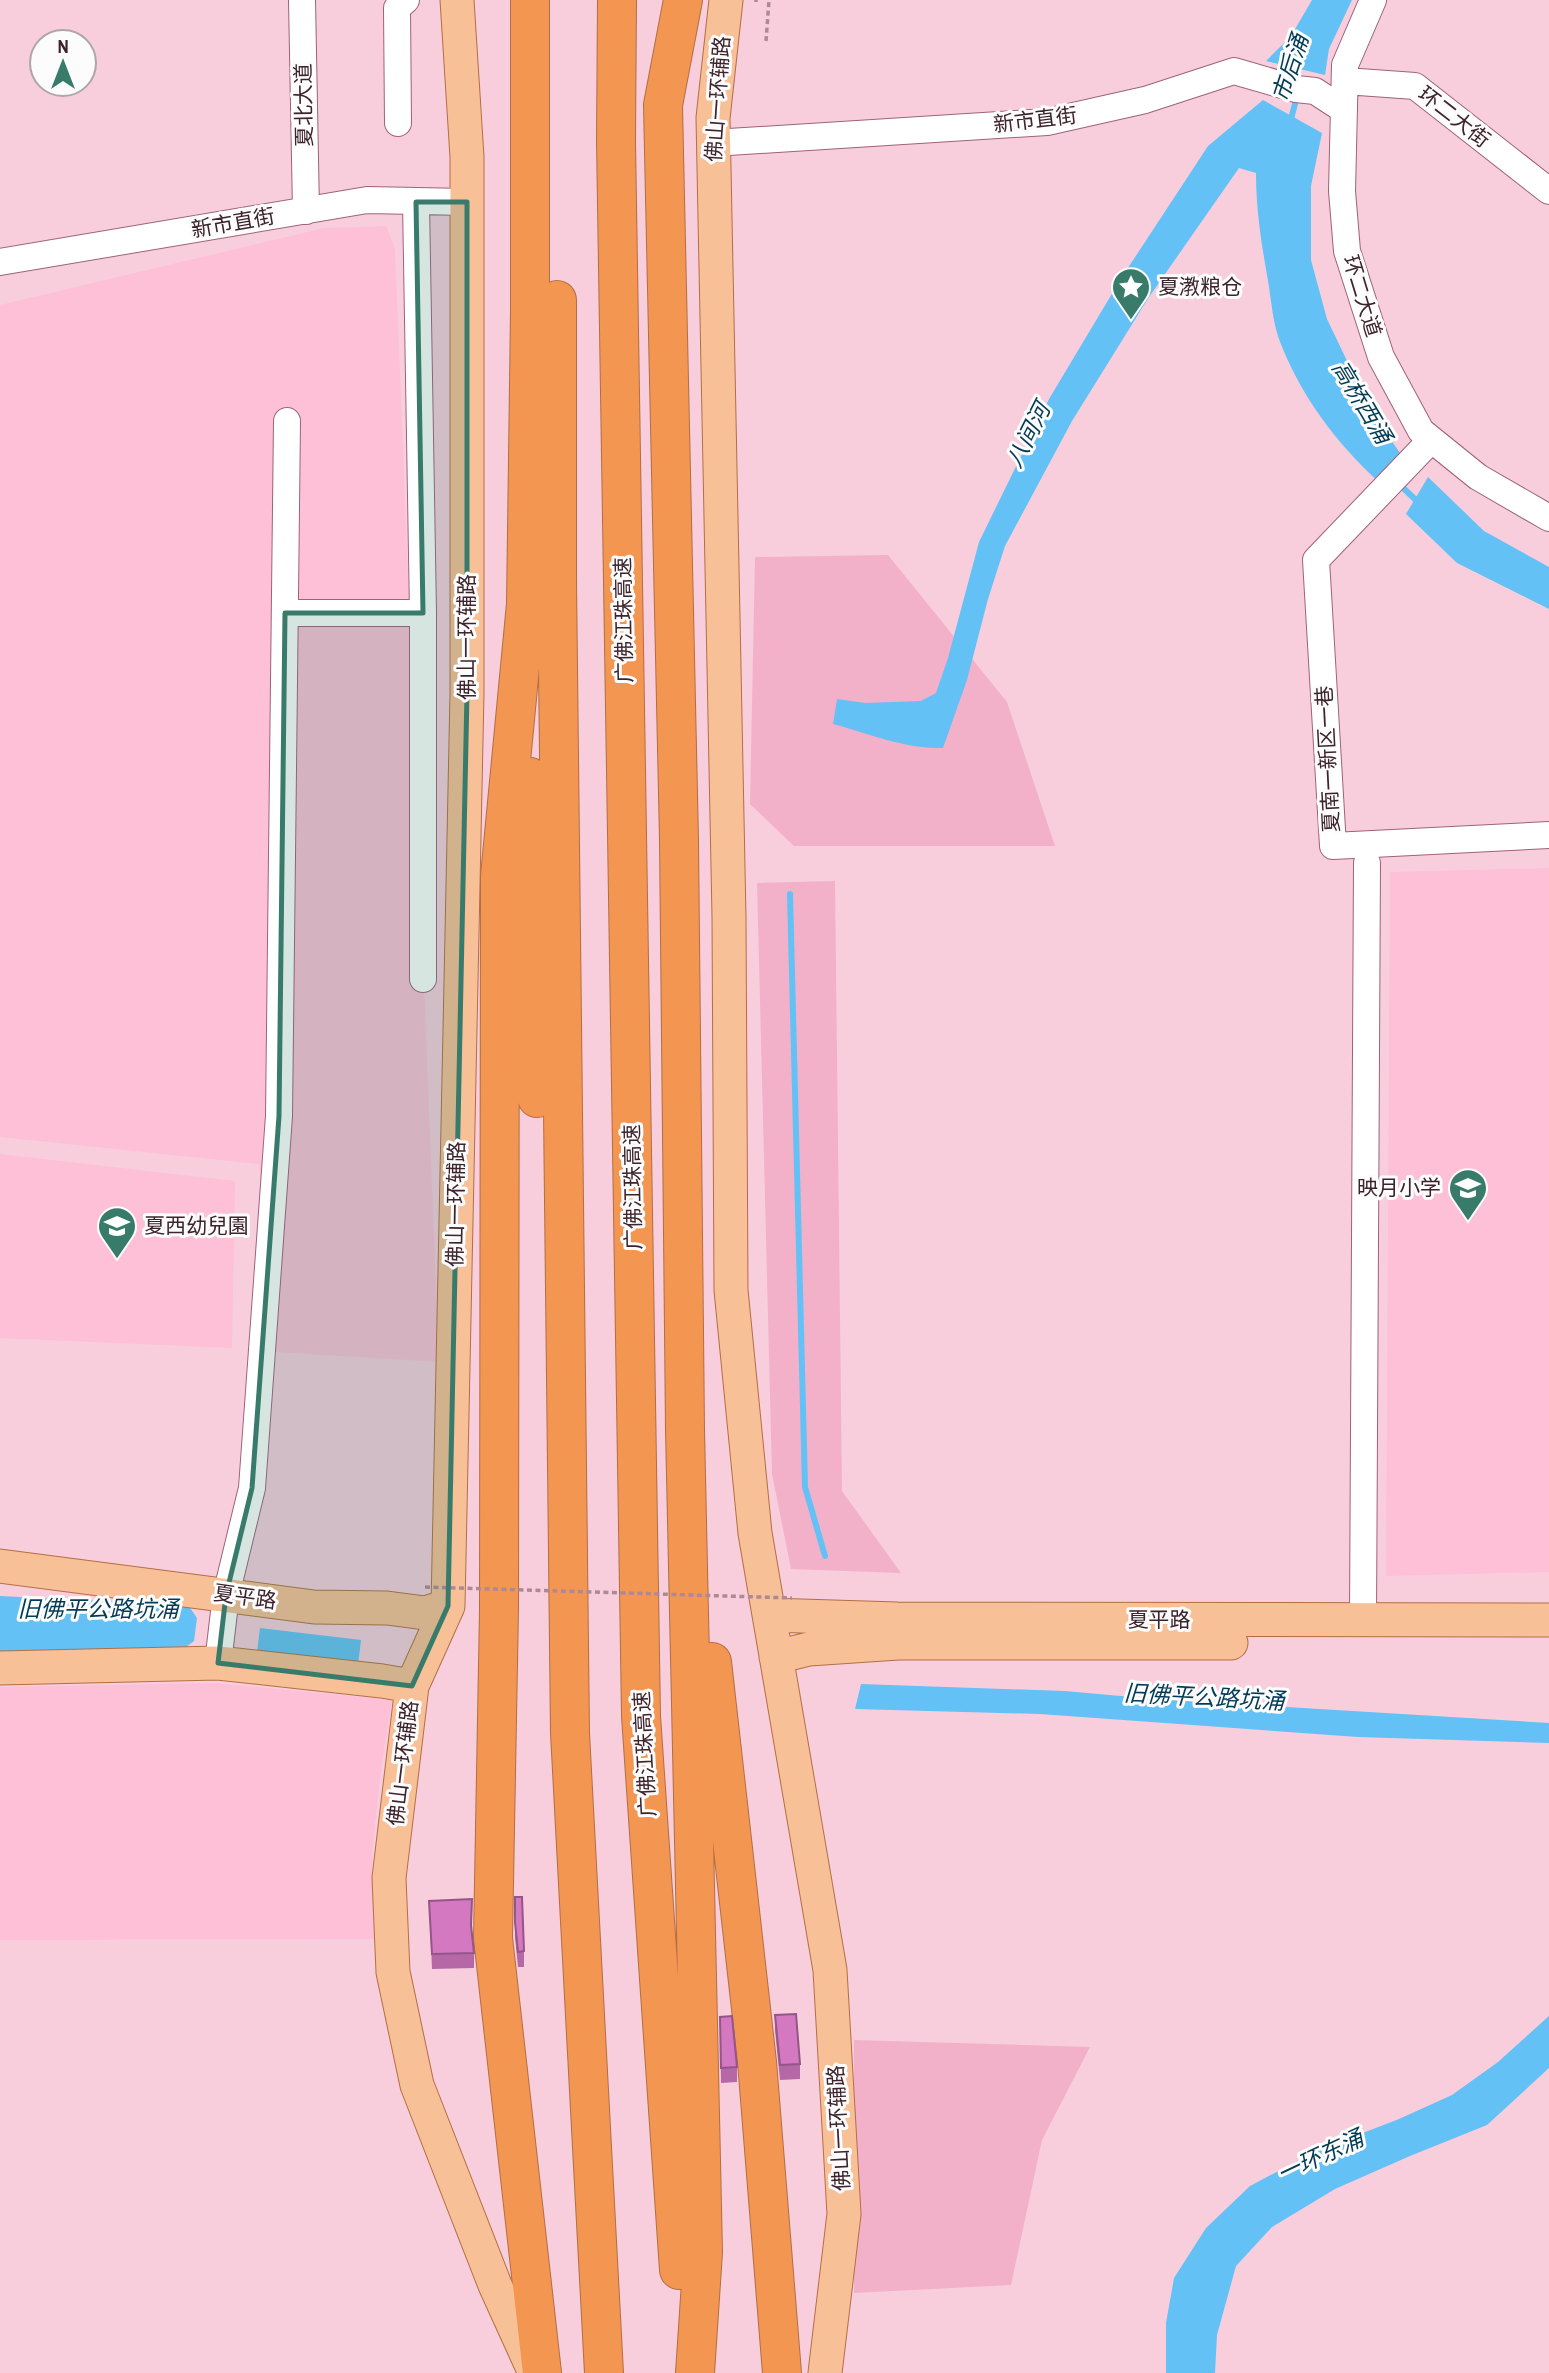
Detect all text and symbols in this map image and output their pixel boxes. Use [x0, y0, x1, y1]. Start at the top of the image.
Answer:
water label: 市后涌 [1264, 27, 1316, 105]
north arrow [28, 28, 98, 98]
text: N [57, 33, 69, 59]
street label: 佛山一环辅路 [699, 35, 736, 163]
street label: 夏北大道 [288, 63, 319, 147]
street label: 环二大街 [1412, 79, 1496, 154]
street label: 新市直街 [991, 100, 1078, 139]
street label: 新市直街 [189, 201, 277, 244]
street label: 环二大道 [1336, 251, 1389, 340]
place icon: 夏漖粮仓 [1110, 266, 1152, 321]
place label: 夏漖粮仓 [1158, 272, 1242, 301]
water label: 高桥西涌 [1325, 354, 1401, 452]
water label: 八间河 [998, 393, 1059, 473]
street label: 广佛江珠高速 [608, 557, 639, 683]
street label: 佛山一环辅路 [452, 574, 481, 700]
street label: 夏南一新区一巷 [1309, 685, 1346, 833]
street label: 广佛江珠高速 [617, 1124, 648, 1250]
street label: 佛山一环辅路 [440, 1141, 471, 1267]
school or university icon: 映月小学 [1447, 1167, 1489, 1222]
place label: 映月小学 [1357, 1173, 1441, 1202]
school or university icon: 夏西幼兒園 [96, 1205, 138, 1260]
place label: 夏西幼兒園 [144, 1211, 249, 1240]
street label: 夏平路 [212, 1578, 278, 1615]
water label: 旧佛平公路坑涌 [18, 1593, 182, 1624]
street label: 夏平路 [1128, 1605, 1191, 1634]
water label: 旧佛平公路坑涌 [1123, 1677, 1288, 1716]
street label: 广佛江珠高速 [627, 1690, 662, 1818]
street label: 佛山一环辅路 [380, 1699, 425, 1827]
street label: 佛山一环辅路 [821, 2064, 856, 2192]
water label: 一环东涌 [1272, 2121, 1371, 2189]

